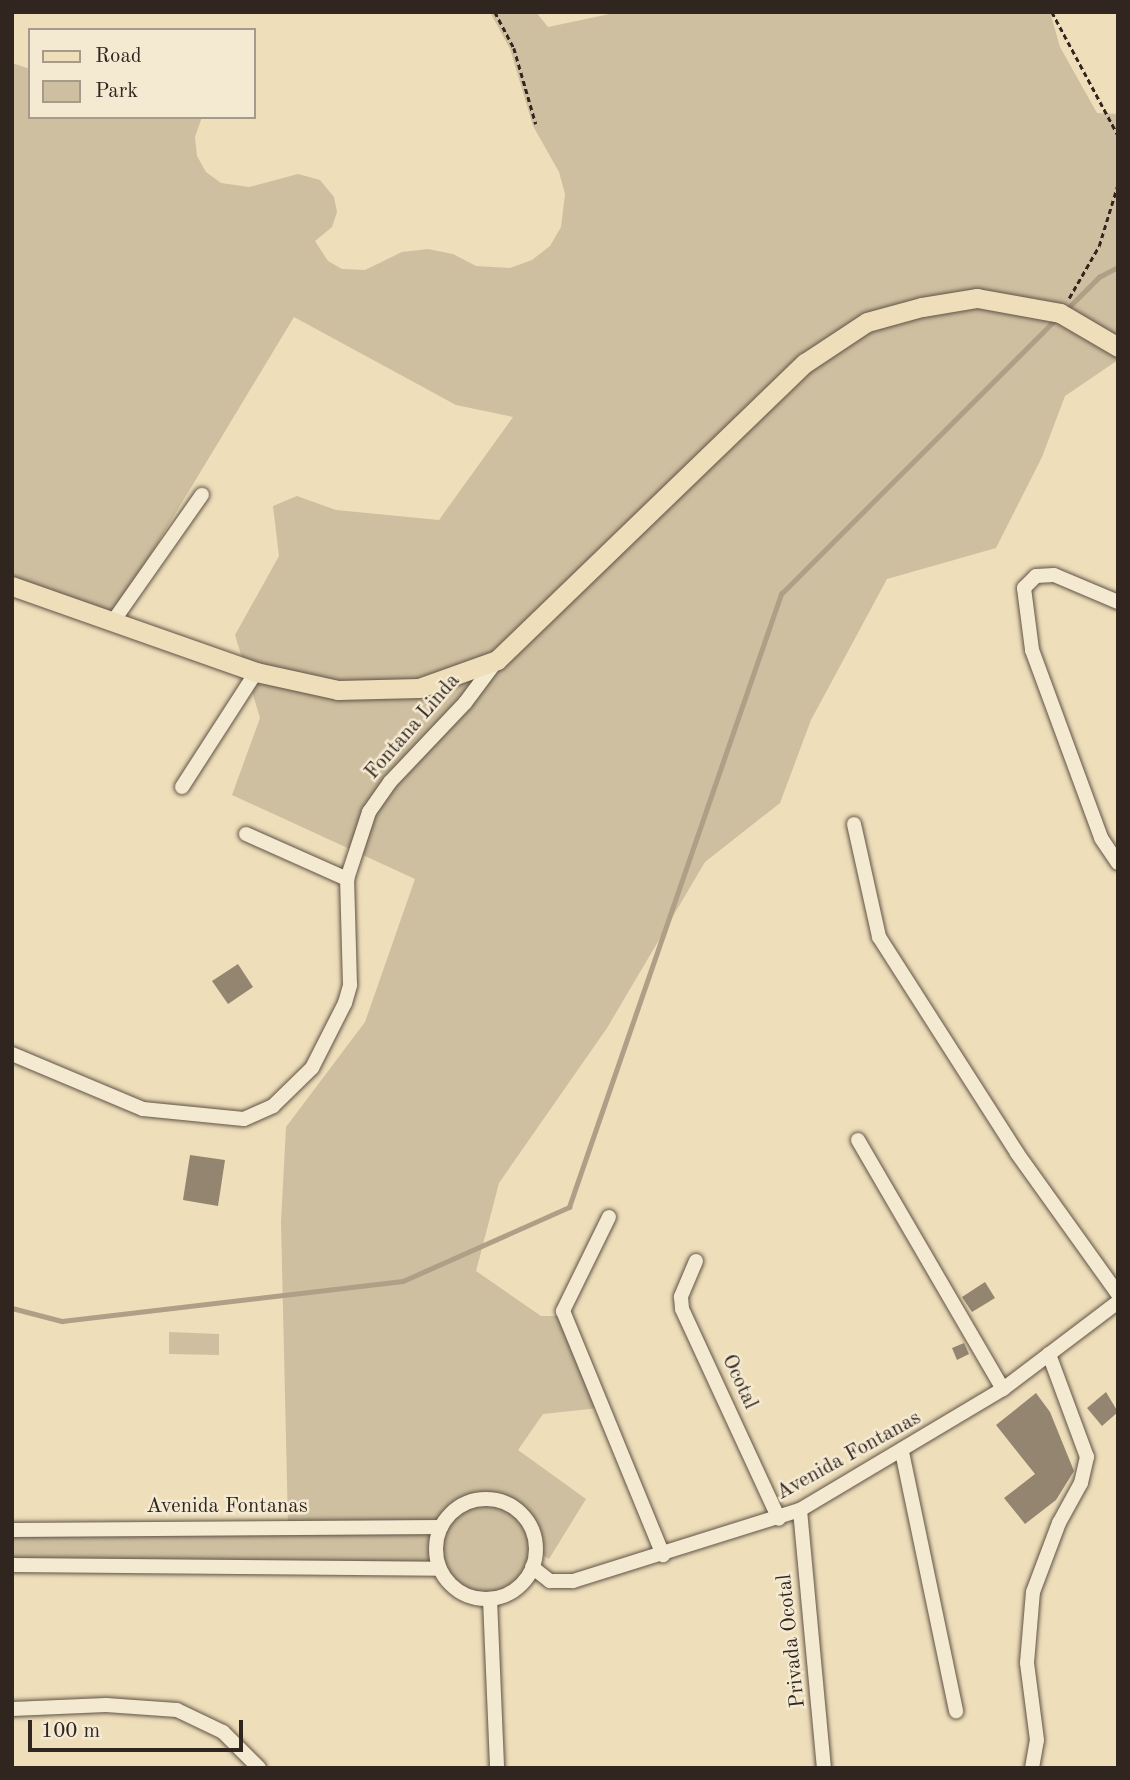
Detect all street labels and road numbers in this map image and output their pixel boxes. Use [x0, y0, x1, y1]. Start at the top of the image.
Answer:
street label: Fontana Linda [360, 669, 466, 785]
street label: Ocotal [715, 1351, 763, 1413]
street label: Avenida Fontanas [772, 1406, 926, 1506]
street label: Avenida Fontanas [146, 1494, 308, 1520]
street label: Privada Ocotal [772, 1573, 812, 1709]

